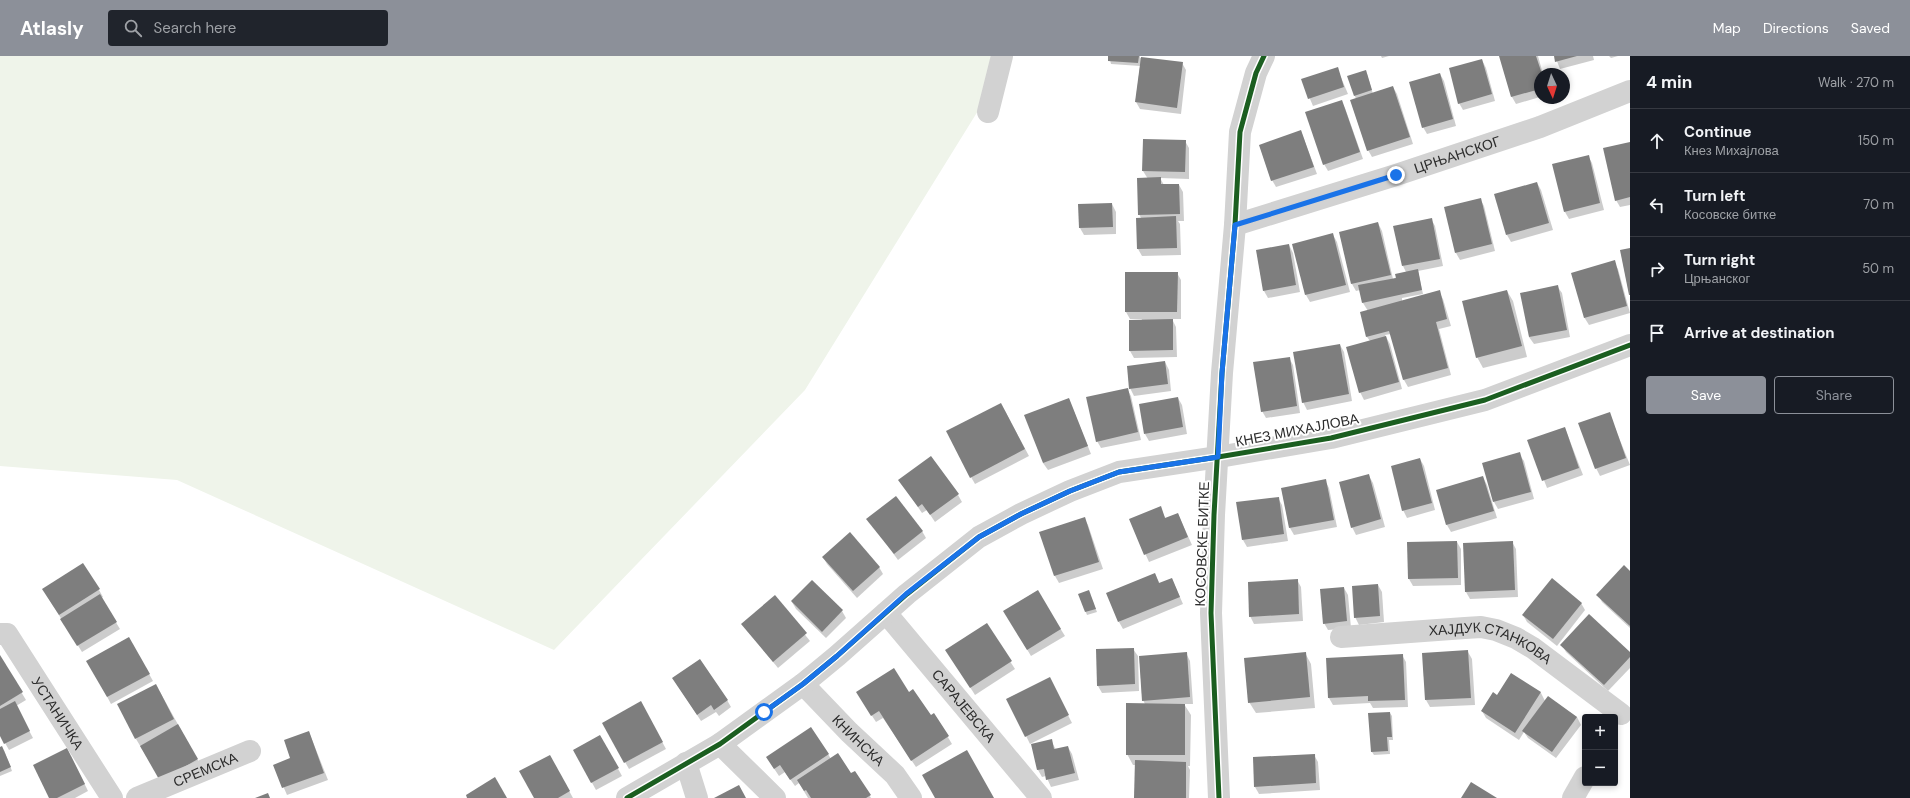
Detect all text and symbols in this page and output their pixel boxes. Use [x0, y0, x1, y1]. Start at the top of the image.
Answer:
search box [108, 10, 388, 46]
text: Atlasly [20, 16, 84, 41]
icon: search [122, 17, 144, 39]
text: Search here [154, 18, 236, 38]
text: Map [1713, 19, 1741, 37]
text: Directions [1763, 19, 1829, 37]
text: Saved [1851, 19, 1890, 37]
north arrow [1534, 68, 1570, 104]
text: 4 min [1646, 71, 1692, 93]
text: Walk · 270 m [1818, 74, 1894, 91]
text: Continue [1684, 122, 1752, 142]
icon: ahead [1646, 130, 1668, 152]
street label: ЦРЊАНСКОГ [1412, 132, 1503, 177]
text: 150 m [1858, 132, 1894, 149]
text: Кнез Михајлова [1684, 142, 1779, 159]
route end [1387, 166, 1405, 184]
text: Turn left [1684, 186, 1745, 206]
icon: left [1646, 194, 1668, 216]
text: 70 m [1863, 196, 1894, 213]
text: Косовске битке [1684, 206, 1776, 223]
text: Turn right [1684, 250, 1755, 270]
icon: right [1646, 258, 1668, 280]
text: 50 m [1862, 260, 1894, 277]
text: Црњанског [1684, 270, 1750, 287]
icon: arrive [1646, 322, 1668, 344]
text: Arrive at destination [1684, 323, 1835, 343]
button: Save [1646, 376, 1766, 414]
button: Share [1774, 376, 1894, 414]
street label: КНЕЗ МИХАЈЛОВА [1234, 409, 1361, 451]
street label: КОСОВСКЕ БИТКЕ [1191, 481, 1213, 607]
street label: ХАЈДУК СТАНКОВА [1428, 618, 1556, 668]
street label: САРАЈЕВСКА [928, 666, 1000, 746]
street label: УСТАНИЧКА [28, 673, 88, 754]
route start [755, 703, 773, 721]
street label: КНИНСКА [828, 711, 889, 770]
map controls [1582, 714, 1618, 786]
button: + [1582, 714, 1618, 750]
street label: СРЕМСКА [170, 748, 241, 791]
button: − [1582, 750, 1618, 786]

